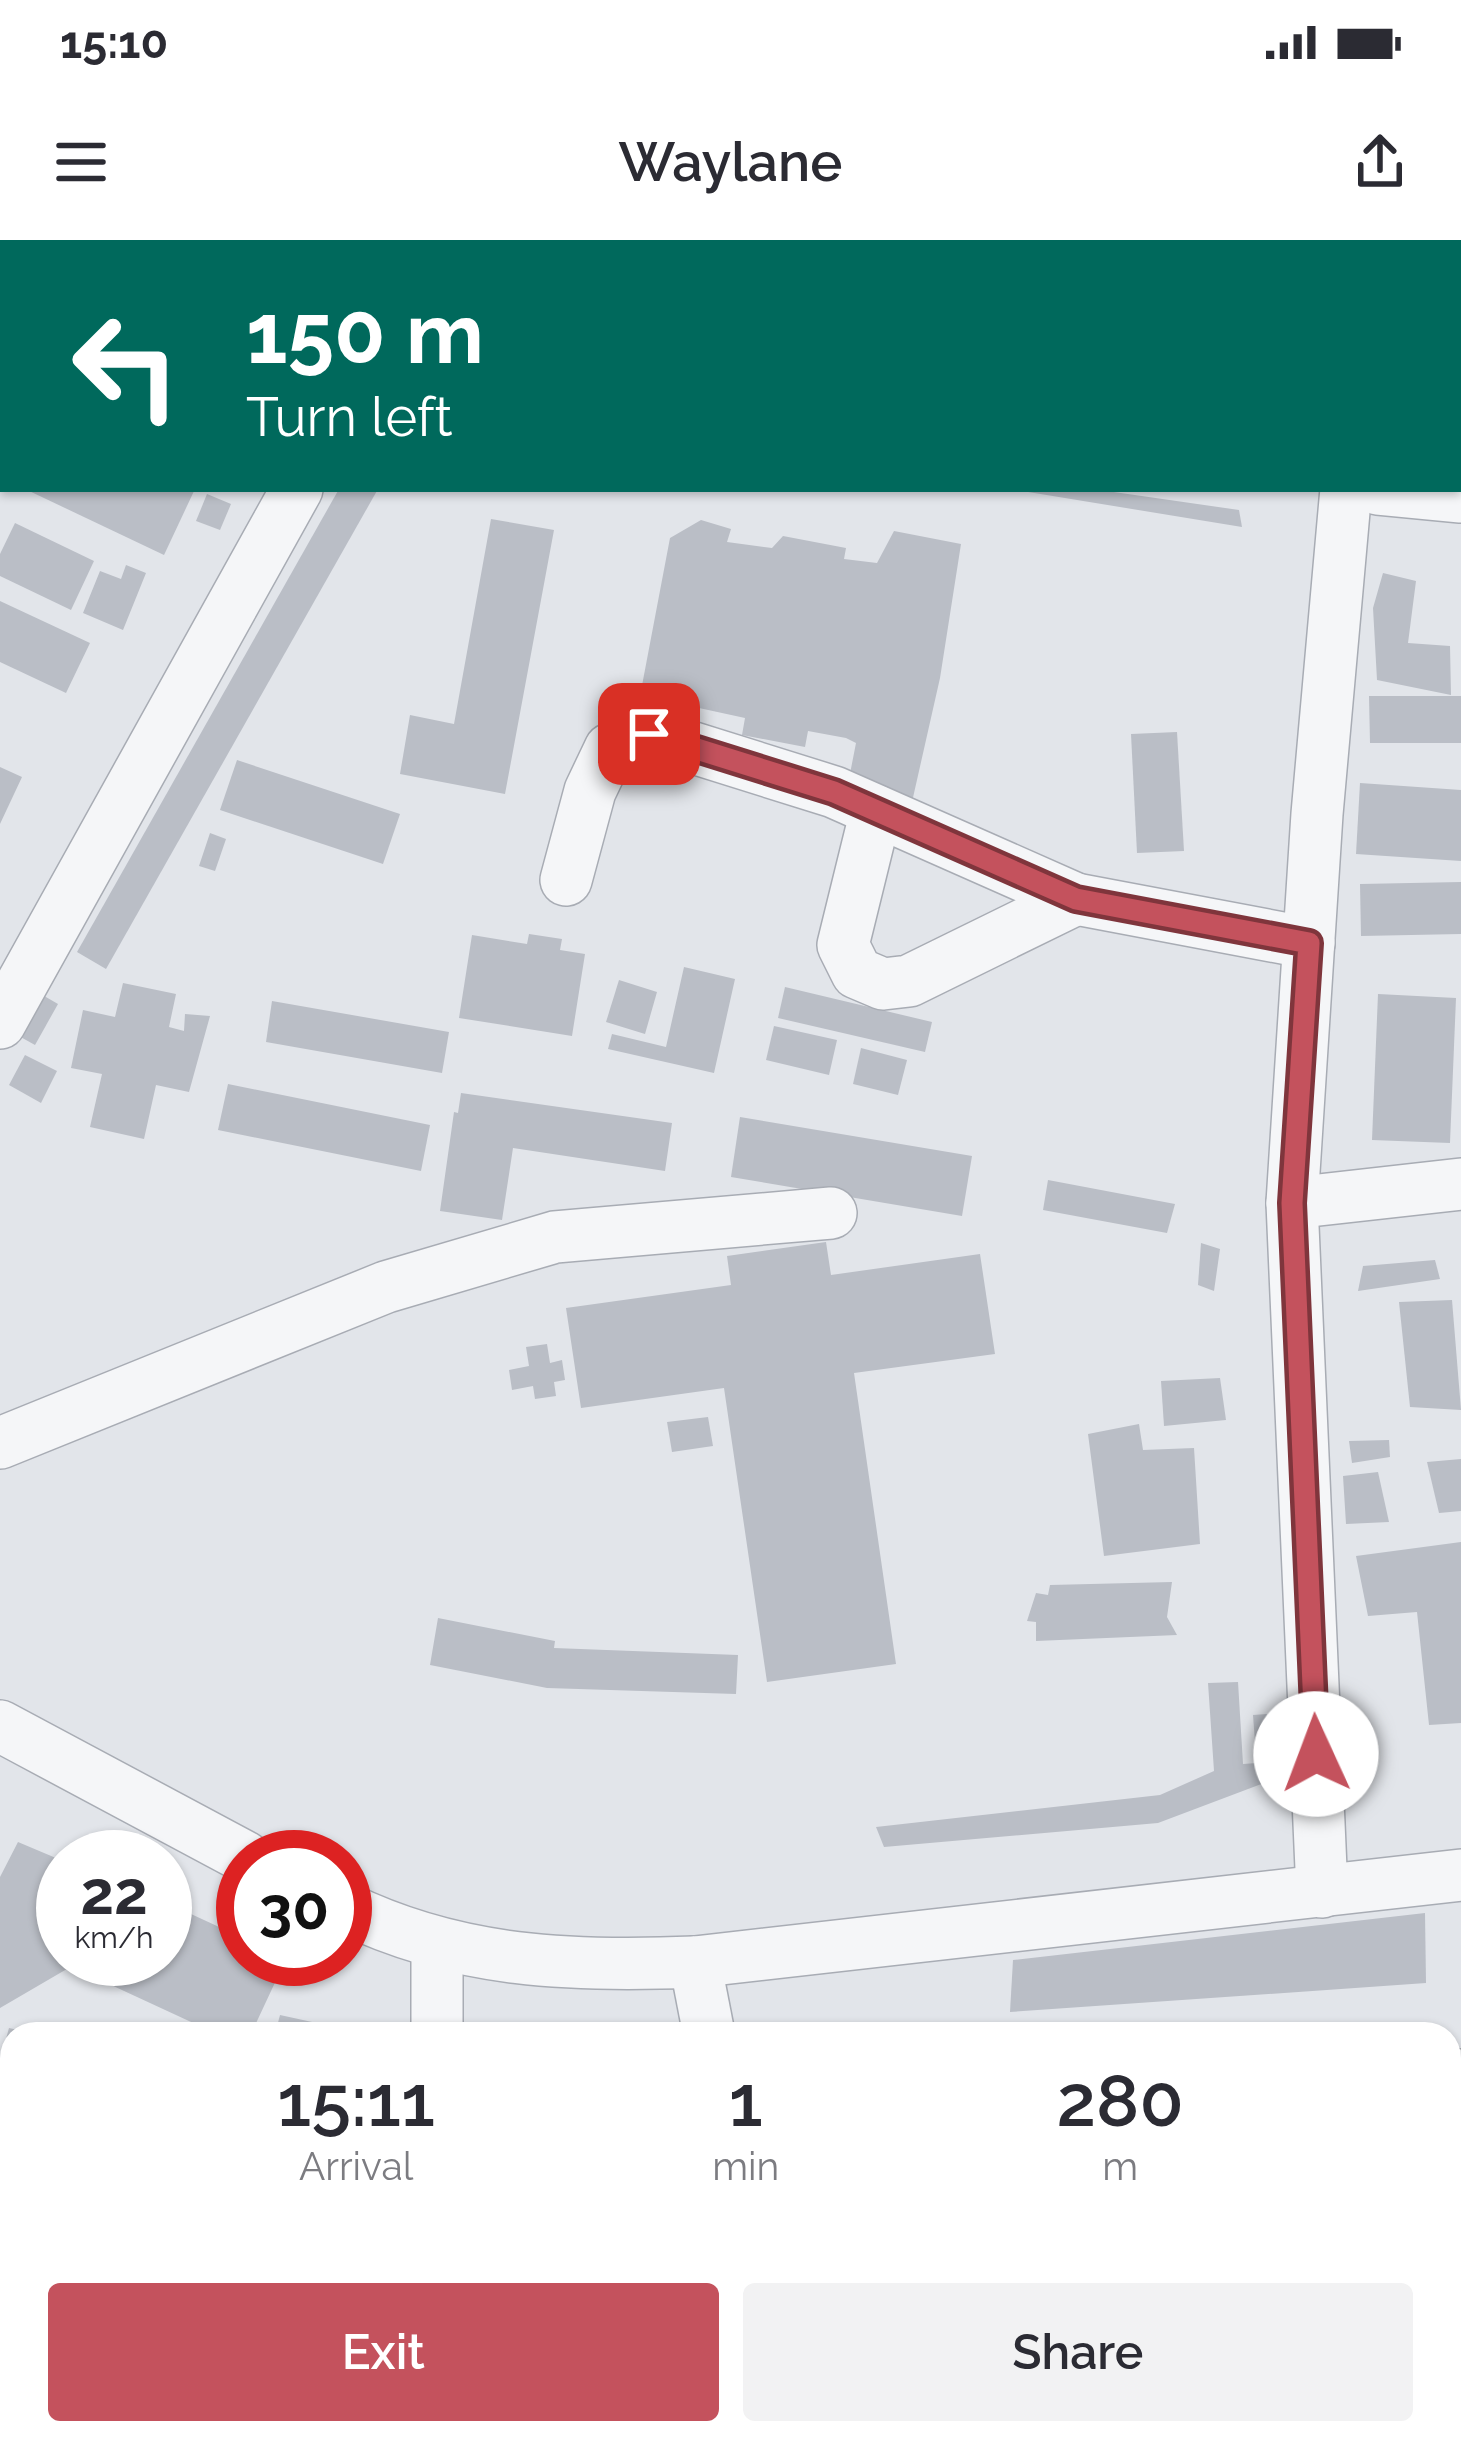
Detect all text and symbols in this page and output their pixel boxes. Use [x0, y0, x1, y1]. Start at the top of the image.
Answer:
text: 15:10 [60, 16, 168, 69]
icon: menu [48, 129, 114, 195]
icon: share [1347, 129, 1413, 195]
text: Waylane [619, 130, 842, 194]
text: 150 m [246, 284, 484, 383]
icon: left [48, 288, 204, 444]
text: Turn left [246, 385, 453, 449]
pin [598, 683, 700, 785]
icon: arrive [616, 701, 682, 767]
position arrow [1253, 1691, 1379, 1817]
speed limit sign: 30 [216, 1830, 372, 1986]
text: 22 [80, 1858, 148, 1928]
text: km/h [74, 1920, 154, 1955]
text: 15:11 [277, 2058, 435, 2143]
text: 1 [729, 2058, 763, 2143]
text: 280 [1057, 2058, 1184, 2143]
text: Arrival [299, 2143, 413, 2189]
text: min [712, 2143, 779, 2189]
text: m [1102, 2143, 1138, 2189]
button: Exit [48, 2283, 719, 2421]
button: Share [743, 2283, 1413, 2421]

